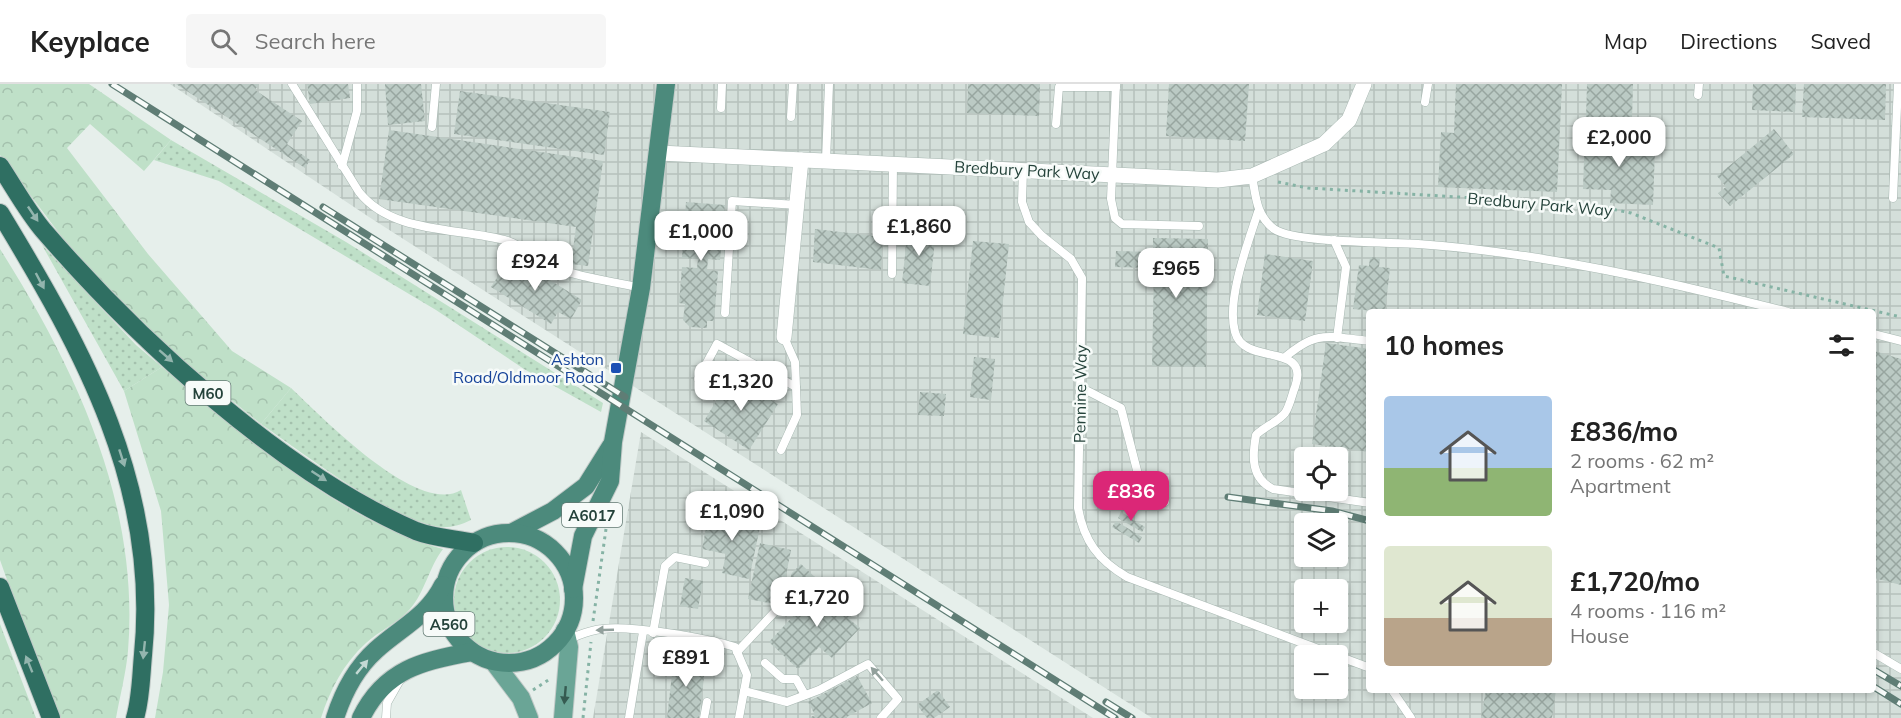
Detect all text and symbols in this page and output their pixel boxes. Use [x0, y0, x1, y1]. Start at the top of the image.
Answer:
search box [186, 14, 606, 68]
text: Keyplace [30, 24, 150, 59]
icon: search [207, 25, 240, 58]
text: Search here [255, 27, 376, 55]
text: Map [1604, 28, 1647, 54]
text: Directions [1680, 28, 1777, 54]
text: Saved [1810, 28, 1871, 54]
pin: £2,000 [1570, 117, 1668, 168]
text: £2,000 [1587, 124, 1651, 149]
street label: Bredbury Park Way [954, 156, 1101, 184]
street label: Bredbury Park Way [1467, 188, 1614, 220]
one-way arrow [27, 206, 38, 223]
pin: £1,860 [870, 206, 968, 257]
pin: £1,000 [652, 211, 750, 262]
text: £1,860 [887, 213, 951, 238]
text: £1,000 [669, 218, 733, 243]
pin: £924 [499, 241, 571, 292]
text: £924 [511, 248, 559, 273]
pin: £965 [1140, 248, 1212, 299]
text: £965 [1152, 255, 1200, 280]
one-way arrow [35, 273, 45, 290]
text: 10 homes [1384, 329, 1504, 362]
icon: filters [1825, 329, 1858, 362]
street label: Pennine Way [1069, 344, 1091, 443]
one-way arrow [158, 349, 173, 362]
place label: Ashton Road/Oldmoor Road [453, 349, 604, 387]
marker: Ashton Road/Oldmoor Road [609, 361, 623, 375]
pin: £1,320 [692, 361, 790, 412]
text: £1,320 [709, 368, 773, 393]
road number: M60 [186, 381, 230, 405]
text: £836/mo [1570, 415, 1678, 448]
icon: home [1432, 420, 1504, 492]
map controls [1294, 447, 1348, 699]
button: locate [1294, 447, 1348, 501]
text: 2 rooms · 62 m² [1570, 448, 1714, 473]
one-way arrow [117, 449, 127, 467]
one-way arrow [311, 470, 327, 482]
pin: £836 [1095, 471, 1167, 522]
text: Apartment [1570, 473, 1671, 498]
text: £836 [1107, 478, 1155, 503]
pin: £1,090 [683, 491, 781, 542]
text: £1,090 [700, 498, 764, 523]
road number: A6017 [562, 503, 622, 527]
button: layers [1294, 513, 1348, 567]
text: £1,720/mo [1570, 565, 1700, 598]
icon: home [1432, 570, 1504, 642]
pin: £1,720 [768, 577, 866, 628]
button: + [1294, 579, 1348, 633]
text: £1,720 [785, 584, 849, 609]
text: 4 rooms · 116 m² [1570, 598, 1726, 623]
road number: A560 [424, 612, 474, 636]
text: House [1570, 623, 1629, 648]
one-way arrow [596, 625, 615, 634]
pin: £891 [650, 637, 722, 688]
one-way arrow [139, 641, 149, 660]
text: £891 [662, 644, 710, 669]
button: − [1294, 645, 1348, 699]
one-way arrow [24, 654, 34, 672]
one-way arrow [355, 659, 368, 675]
one-way arrow [871, 667, 884, 682]
one-way arrow [560, 685, 570, 704]

